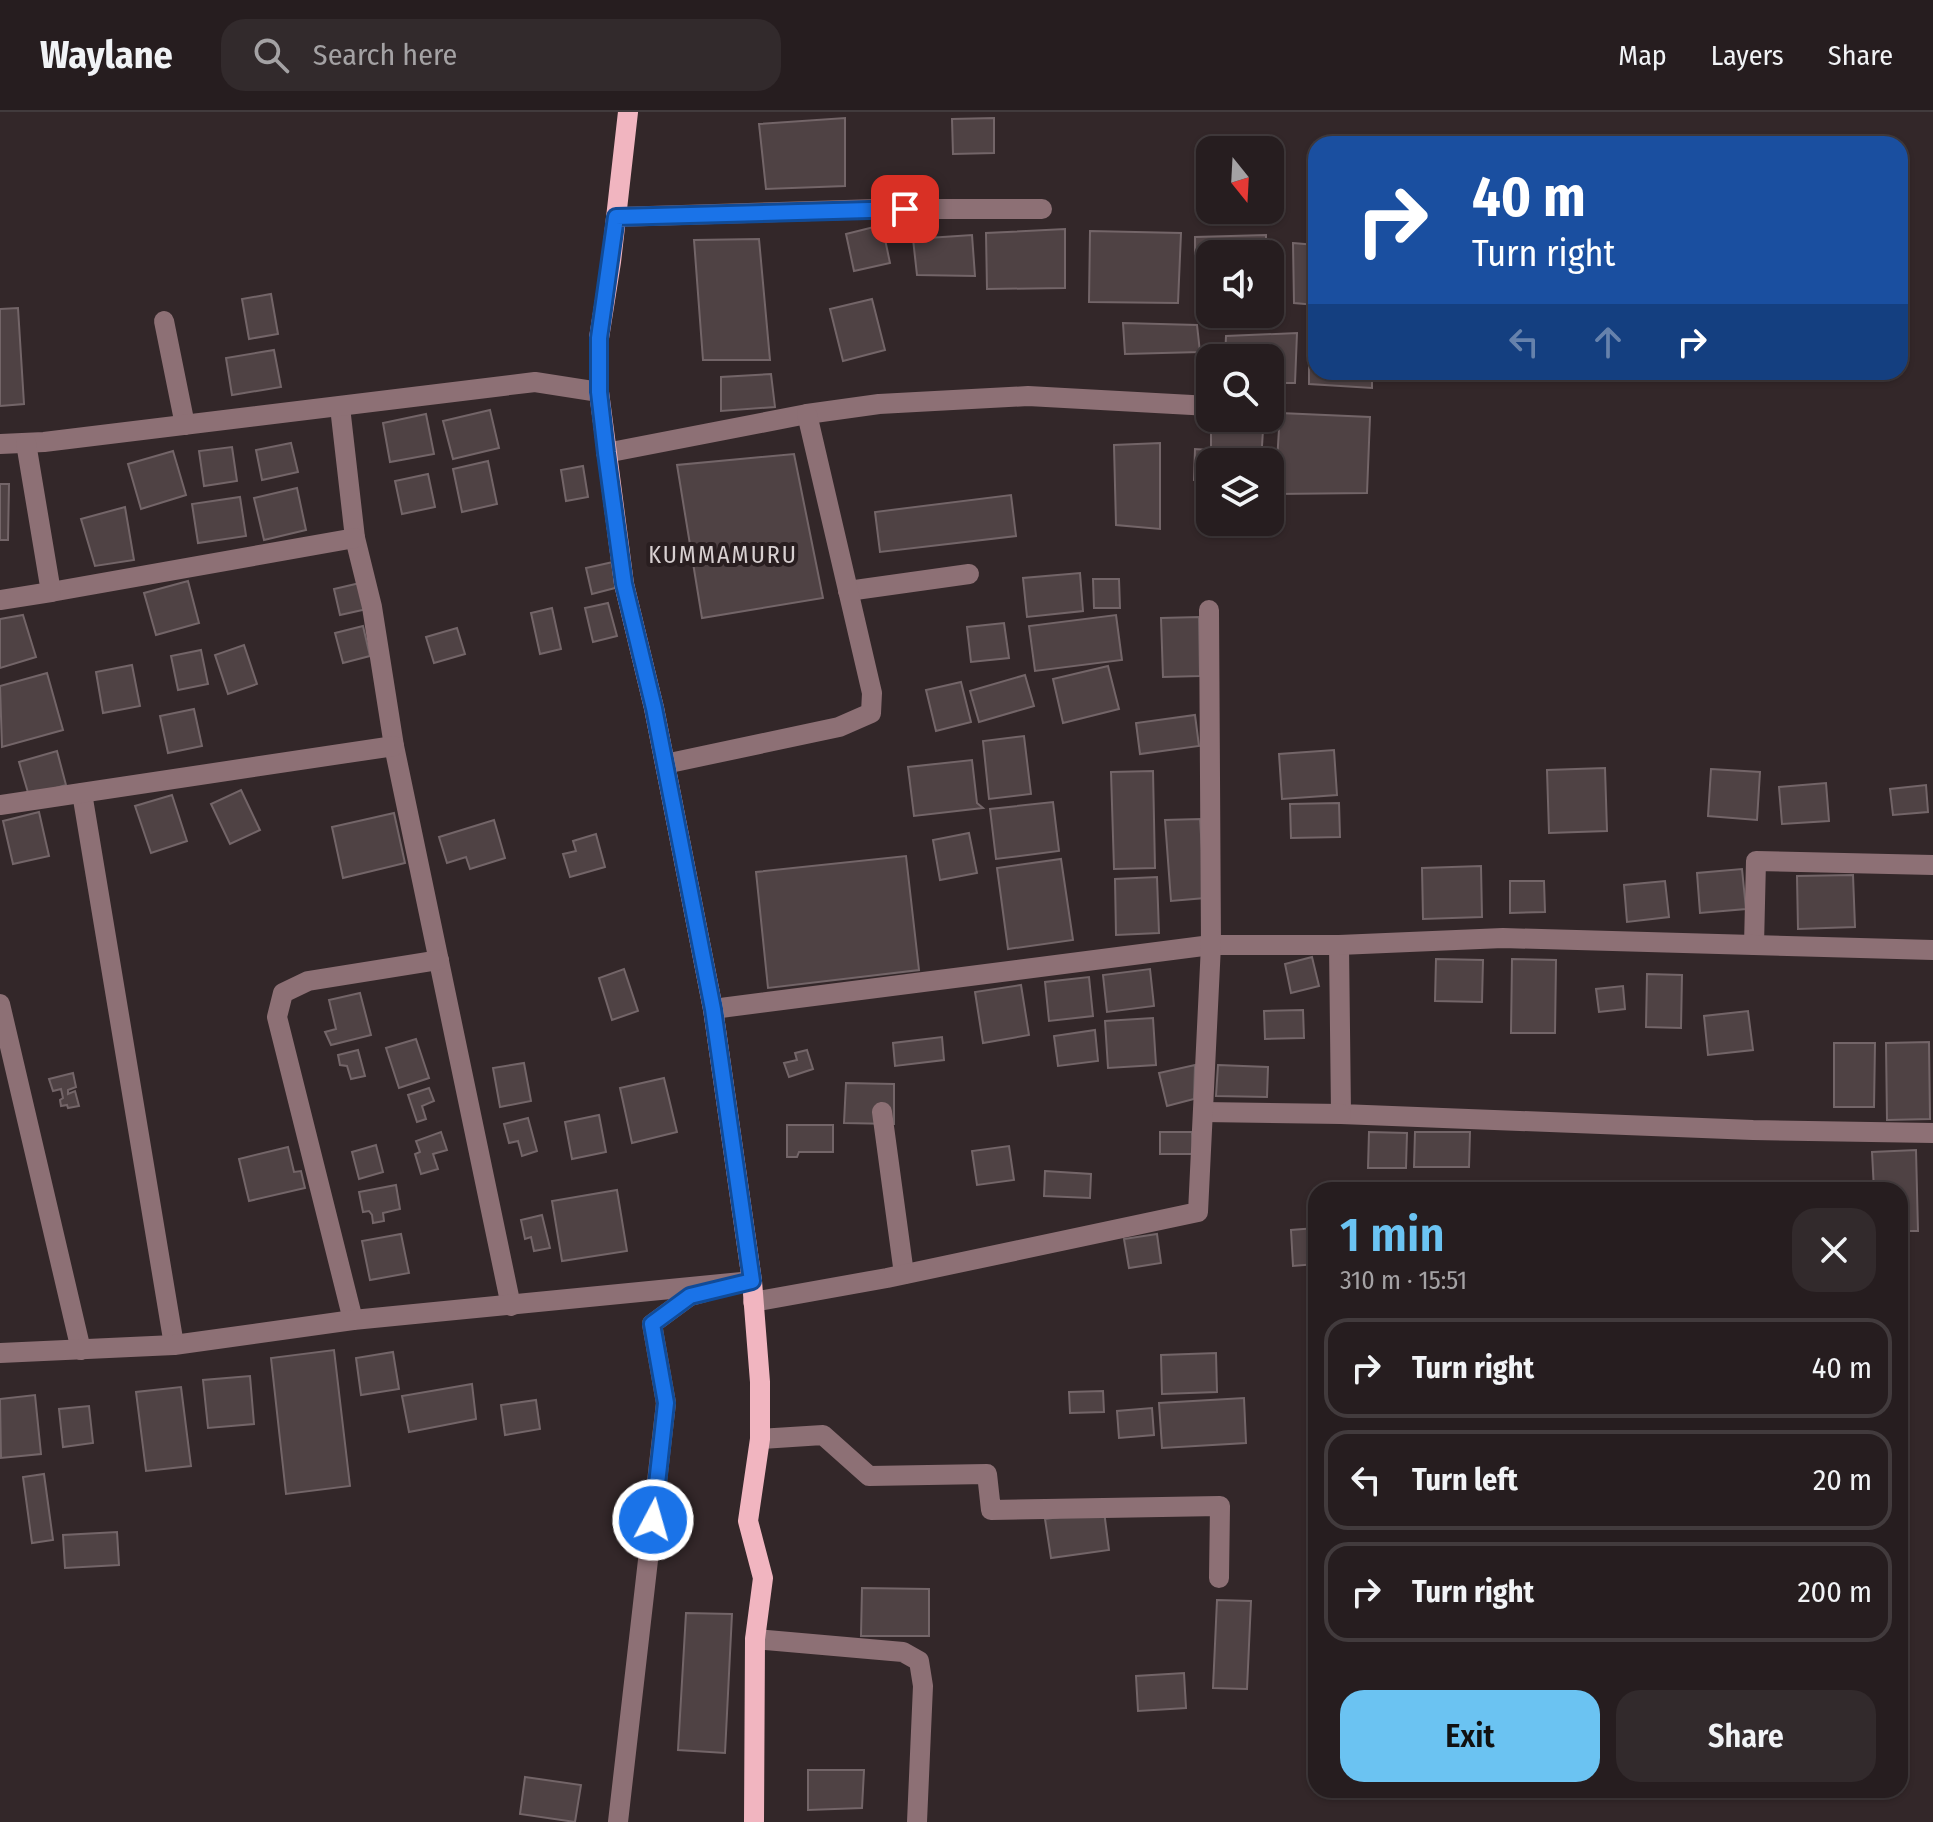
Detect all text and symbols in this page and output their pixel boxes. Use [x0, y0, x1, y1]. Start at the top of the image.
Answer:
search box [221, 19, 781, 91]
text: Waylane [40, 32, 173, 78]
icon: search [249, 33, 293, 77]
text: Search here [313, 37, 457, 73]
text: Map [1618, 39, 1667, 72]
text: Layers [1711, 39, 1784, 72]
text: Share [1828, 39, 1893, 72]
north arrow [1196, 136, 1284, 224]
map controls [1196, 136, 1284, 536]
text: 40 m [1472, 164, 1586, 231]
icon: right [1340, 168, 1444, 272]
pin [871, 175, 939, 243]
icon: arrive [883, 187, 927, 231]
text: Turn right [1472, 232, 1615, 276]
button: sound [1196, 240, 1284, 328]
icon: left [1502, 320, 1546, 364]
icon: ahead [1586, 320, 1630, 364]
icon: right [1670, 320, 1714, 364]
button: search [1196, 344, 1284, 432]
button: layers [1196, 448, 1284, 536]
district label: KUMMAMURU [648, 541, 798, 569]
text: 1 min [1340, 1206, 1445, 1264]
button: close [1792, 1208, 1876, 1292]
text: 310 m · 15:51 [1340, 1265, 1467, 1296]
icon: right [1344, 1346, 1388, 1390]
text: Turn right [1412, 1350, 1534, 1386]
text: 40 m [1812, 1350, 1872, 1386]
icon: left [1344, 1458, 1388, 1502]
text: Turn left [1412, 1462, 1518, 1498]
text: 20 m [1813, 1462, 1872, 1498]
position arrow [611, 1478, 695, 1562]
icon: right [1344, 1570, 1388, 1614]
text: Turn right [1412, 1574, 1534, 1610]
text: 200 m [1797, 1574, 1872, 1610]
button: Exit [1340, 1690, 1600, 1782]
button: Share [1616, 1690, 1876, 1782]

